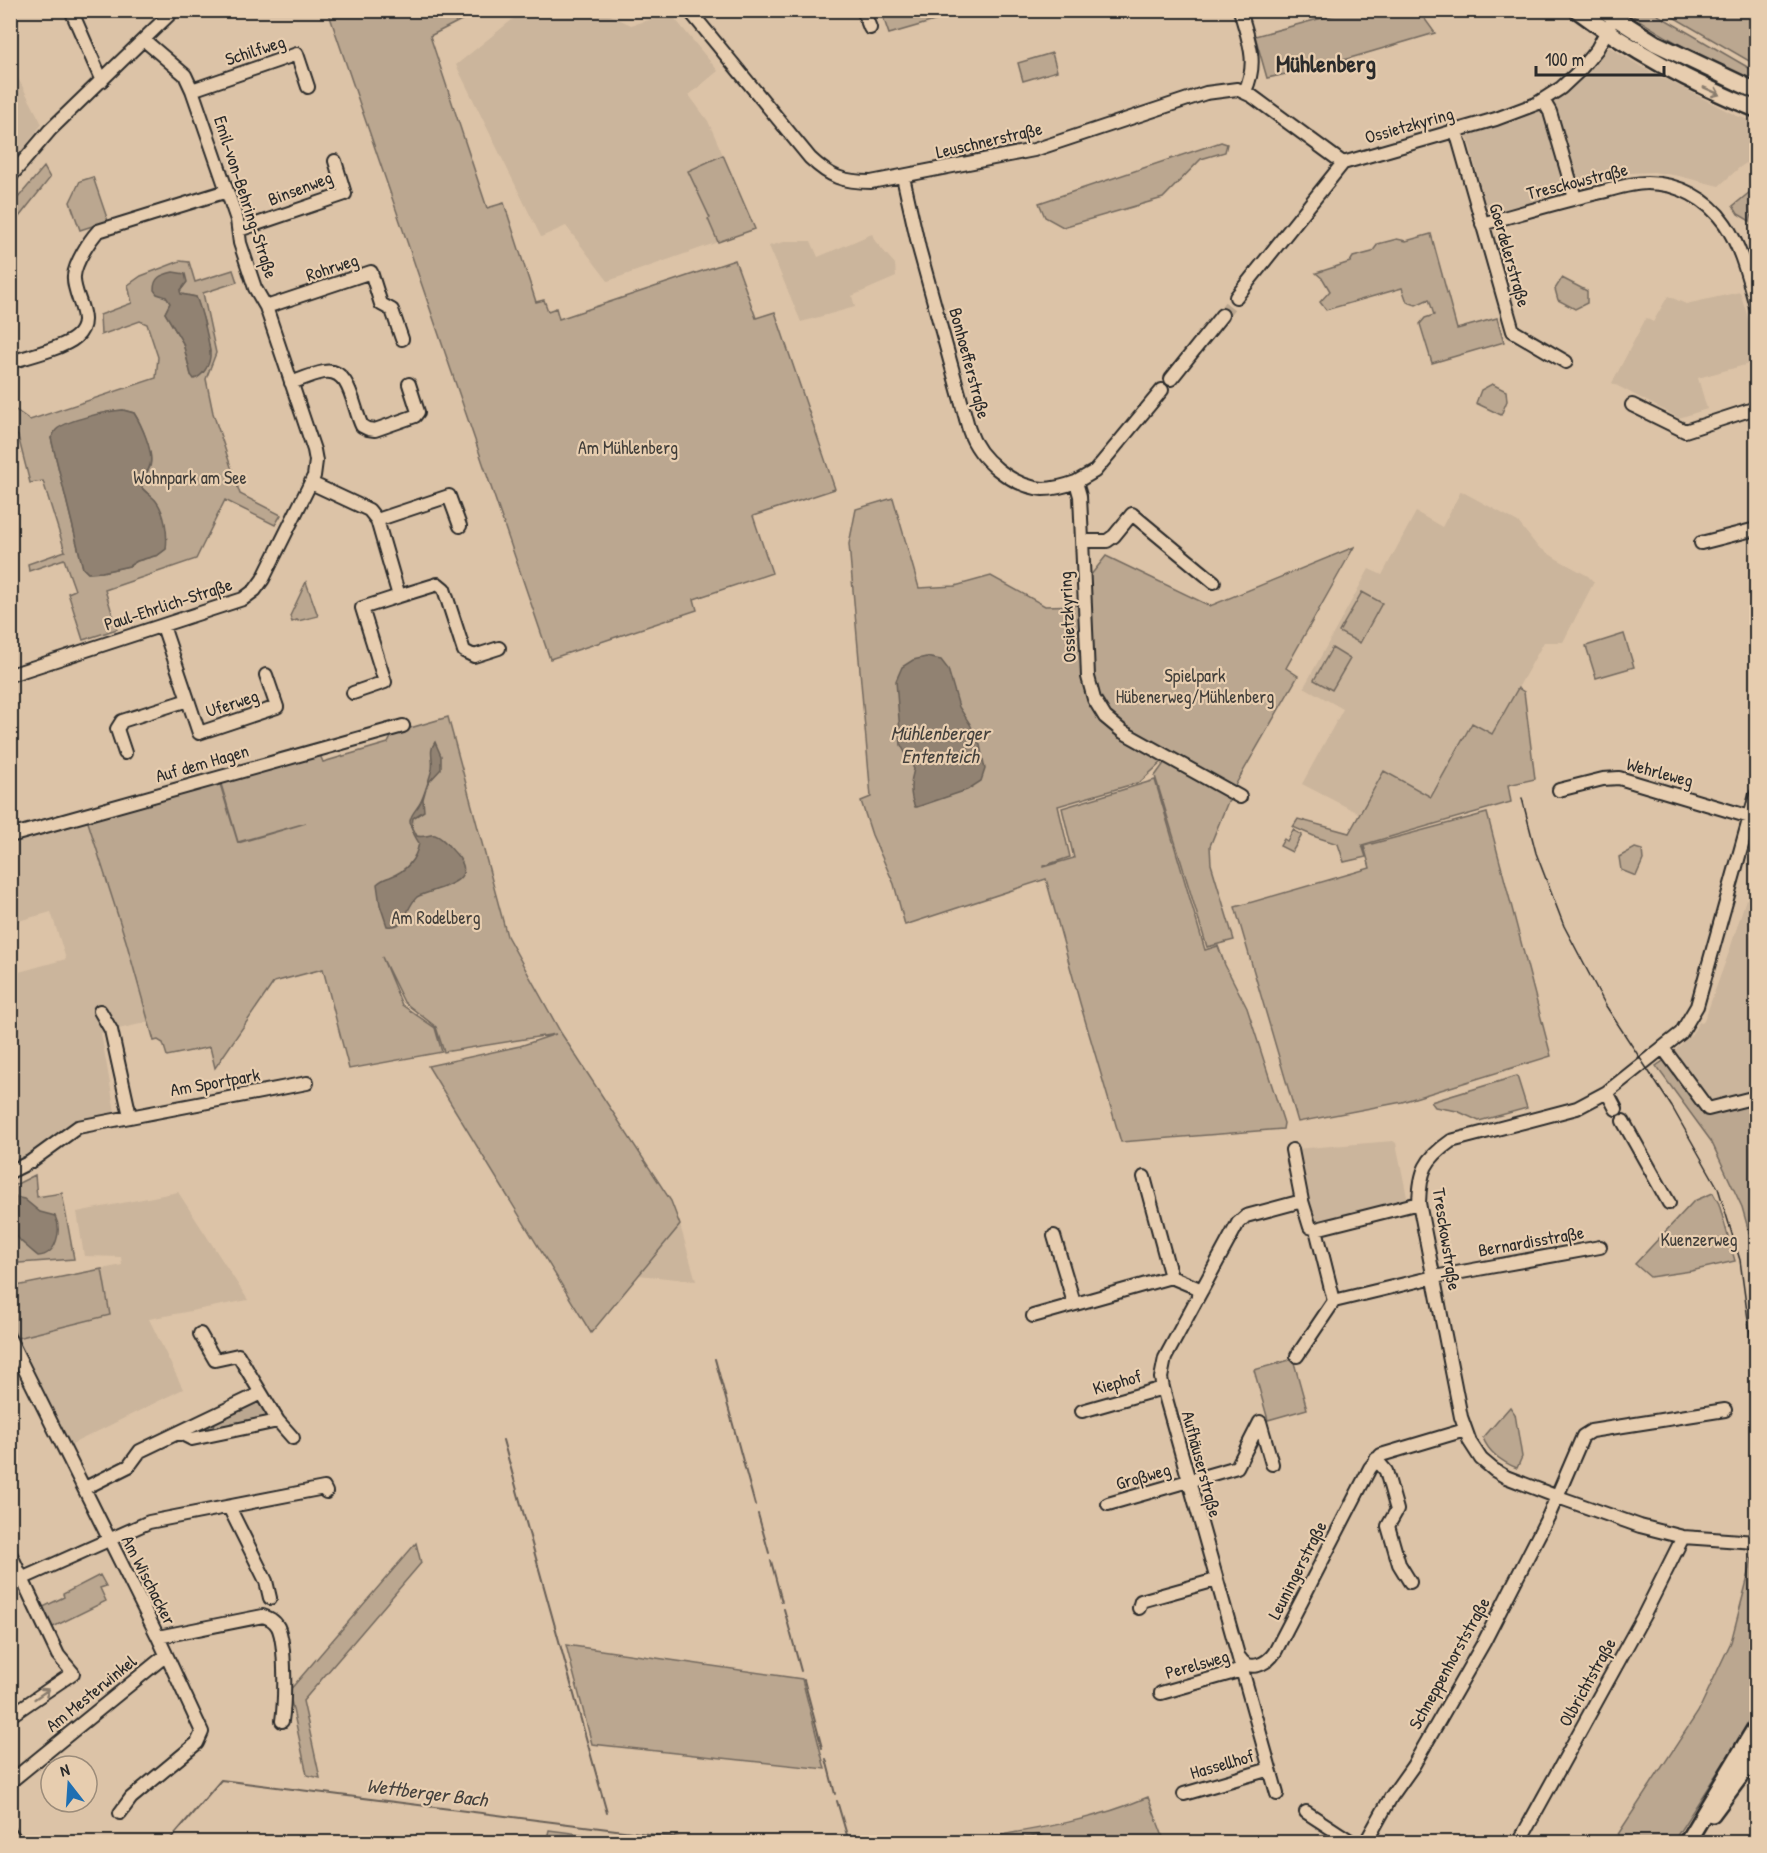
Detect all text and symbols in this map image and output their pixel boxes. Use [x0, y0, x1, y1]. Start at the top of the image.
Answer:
street label: Schilfweg [222, 29, 288, 71]
scale bar [1536, 39, 1664, 77]
district label: Mühlenberg [1276, 47, 1376, 80]
text: 100 m [1545, 47, 1584, 72]
one-way arrow [1702, 86, 1721, 97]
street label: Ossietzkyring [1362, 100, 1456, 150]
street label: Emil-von-Behring-Straße [208, 113, 284, 281]
street label: Leuschnerstraße [933, 116, 1045, 164]
street label: Tresckowstraße [1524, 156, 1630, 206]
street label: Binsenweg [264, 164, 336, 212]
street label: Goerdelerstraße [1483, 200, 1537, 310]
street label: Rohrweg [303, 247, 361, 287]
street label: Bonhoefferstraße [943, 305, 997, 421]
park label: Am Mühlenberg [578, 435, 678, 460]
park label: Wohnpark am See [133, 465, 247, 490]
street label: Ossietzkyring [1052, 571, 1082, 663]
street label: Paul-Ehrlich-Straße [101, 572, 235, 636]
park label: Spielpark Hübenerweg/Mühlenberg [1116, 663, 1274, 709]
street label: Uferweg [202, 683, 262, 723]
water label: Mühlenberger Ententeich [890, 719, 992, 769]
street label: Auf dem Hagen [152, 738, 252, 788]
street label: Wehrleweg [1624, 751, 1696, 793]
park label: Am Rodelberg [391, 905, 481, 930]
street label: Am Sportpark [168, 1062, 262, 1102]
street label: Tresckowstraße [1427, 1186, 1467, 1292]
street label: Bernardisstraße [1476, 1219, 1586, 1263]
park label: Kuenzerweg [1660, 1227, 1738, 1252]
street label: Kiephof [1090, 1363, 1145, 1401]
street label: Aufhäuserstraße [1176, 1408, 1228, 1520]
street label: Großweg [1113, 1456, 1173, 1496]
street label: Leuningerstraße [1262, 1517, 1332, 1623]
street label: Am Wischacker [116, 1531, 182, 1629]
street label: Schneppenhorststraße [1402, 1592, 1496, 1734]
street label: Olbrichtstraße [1552, 1633, 1622, 1731]
street label: Perelsweg [1162, 1643, 1232, 1685]
street label: Am Mesterwinkel [40, 1648, 142, 1737]
one-way arrow [33, 1688, 49, 1700]
street label: Hassellhof [1187, 1743, 1257, 1785]
north arrow [39, 1754, 99, 1814]
text: N [57, 1758, 72, 1781]
water label: Wettberger Bach [365, 1771, 490, 1814]

